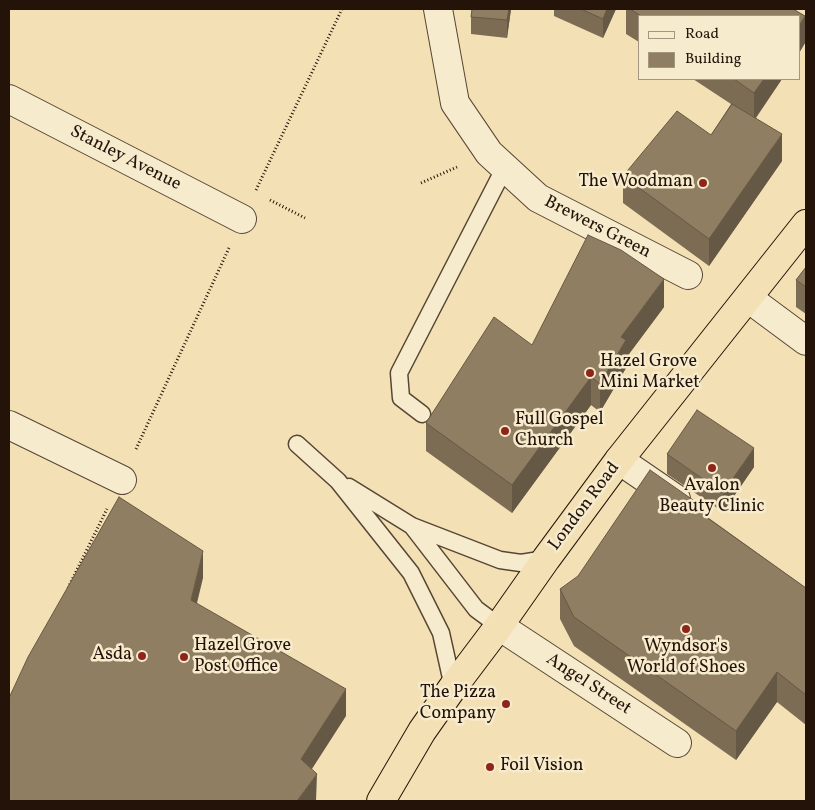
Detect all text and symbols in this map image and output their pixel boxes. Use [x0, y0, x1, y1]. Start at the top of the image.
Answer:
legend [638, 15, 800, 80]
text: Road [685, 24, 719, 45]
text: Building [685, 49, 741, 70]
street label: Stanley Avenue [66, 122, 184, 196]
place label: The Woodman [578, 172, 693, 194]
marker: The Woodman [697, 177, 709, 189]
street label: Brewers Green [540, 192, 654, 264]
place label: Hazel Grove Mini Market [600, 352, 700, 394]
marker: Hazel Grove Mini Market [584, 367, 596, 379]
place label: Full Gospel Church [515, 410, 604, 452]
marker: Full Gospel Church [499, 425, 511, 437]
street label: London Road [545, 459, 625, 555]
marker: Avalon Beauty Clinic [706, 462, 718, 474]
place label: Avalon Beauty Clinic [659, 476, 765, 518]
marker: Wyndsor's World of Shoes [680, 623, 692, 635]
place label: Hazel Grove Post Office [194, 636, 291, 679]
place label: Wyndsor's World of Shoes [627, 637, 745, 680]
place label: Asda [93, 645, 132, 667]
street label: Angel Street [541, 649, 635, 721]
marker: Asda [136, 650, 148, 662]
marker: Hazel Grove Post Office [178, 651, 190, 663]
place label: The Pizza Company [420, 683, 496, 726]
marker: The Pizza Company [500, 698, 512, 710]
place label: Foil Vision [500, 756, 583, 778]
marker: Foil Vision [484, 761, 496, 773]

